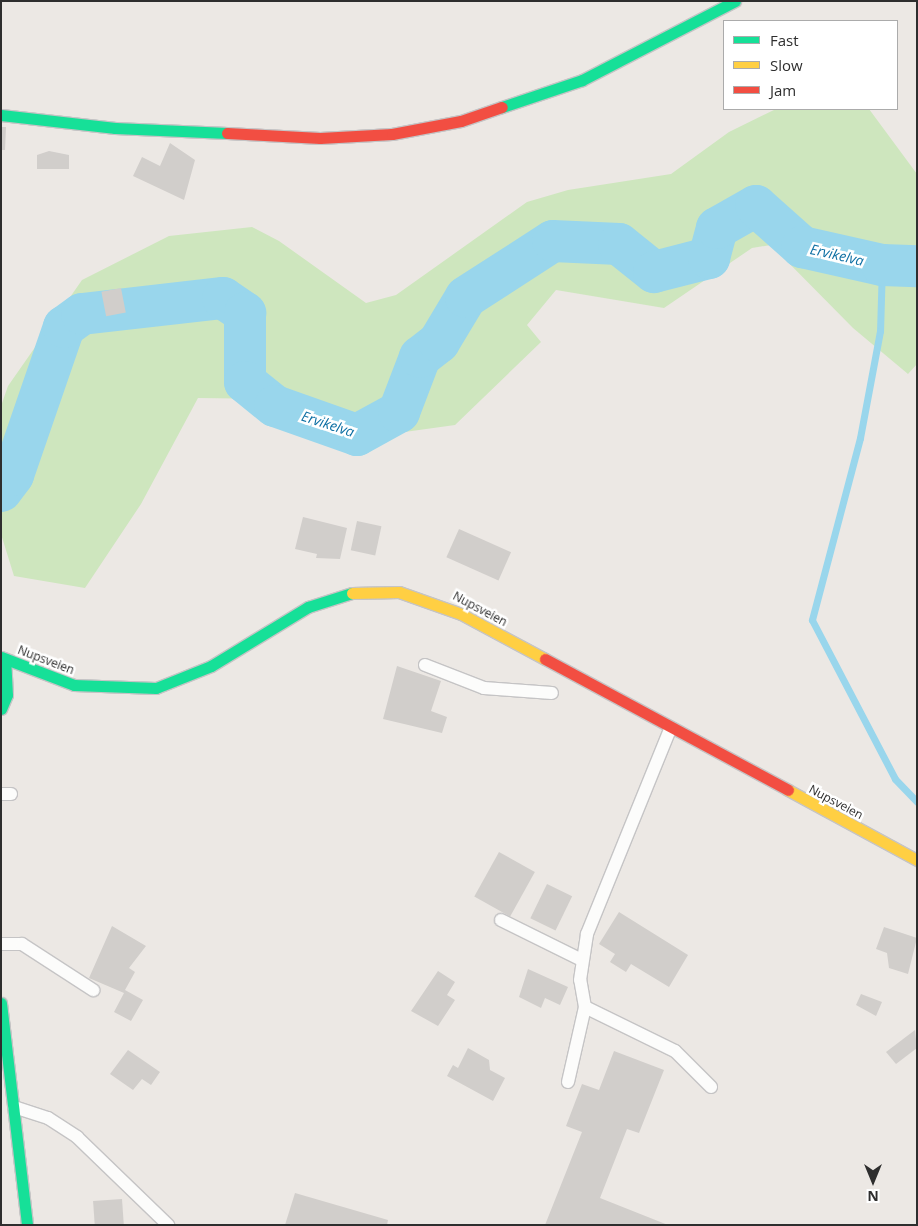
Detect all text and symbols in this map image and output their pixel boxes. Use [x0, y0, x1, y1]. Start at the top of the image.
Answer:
legend [723, 20, 898, 110]
text: Fast [770, 30, 799, 50]
text: Slow [770, 55, 803, 75]
text: Jam [770, 80, 796, 100]
water label: Ervikelva [809, 241, 865, 269]
water label: Ervikelva [300, 408, 356, 440]
street label: Nupsveien [450, 589, 510, 629]
street label: Nupsveien [16, 643, 76, 677]
street label: Nupsveien [806, 782, 866, 822]
north arrow [848, 1156, 898, 1206]
text: N [867, 1187, 879, 1206]

